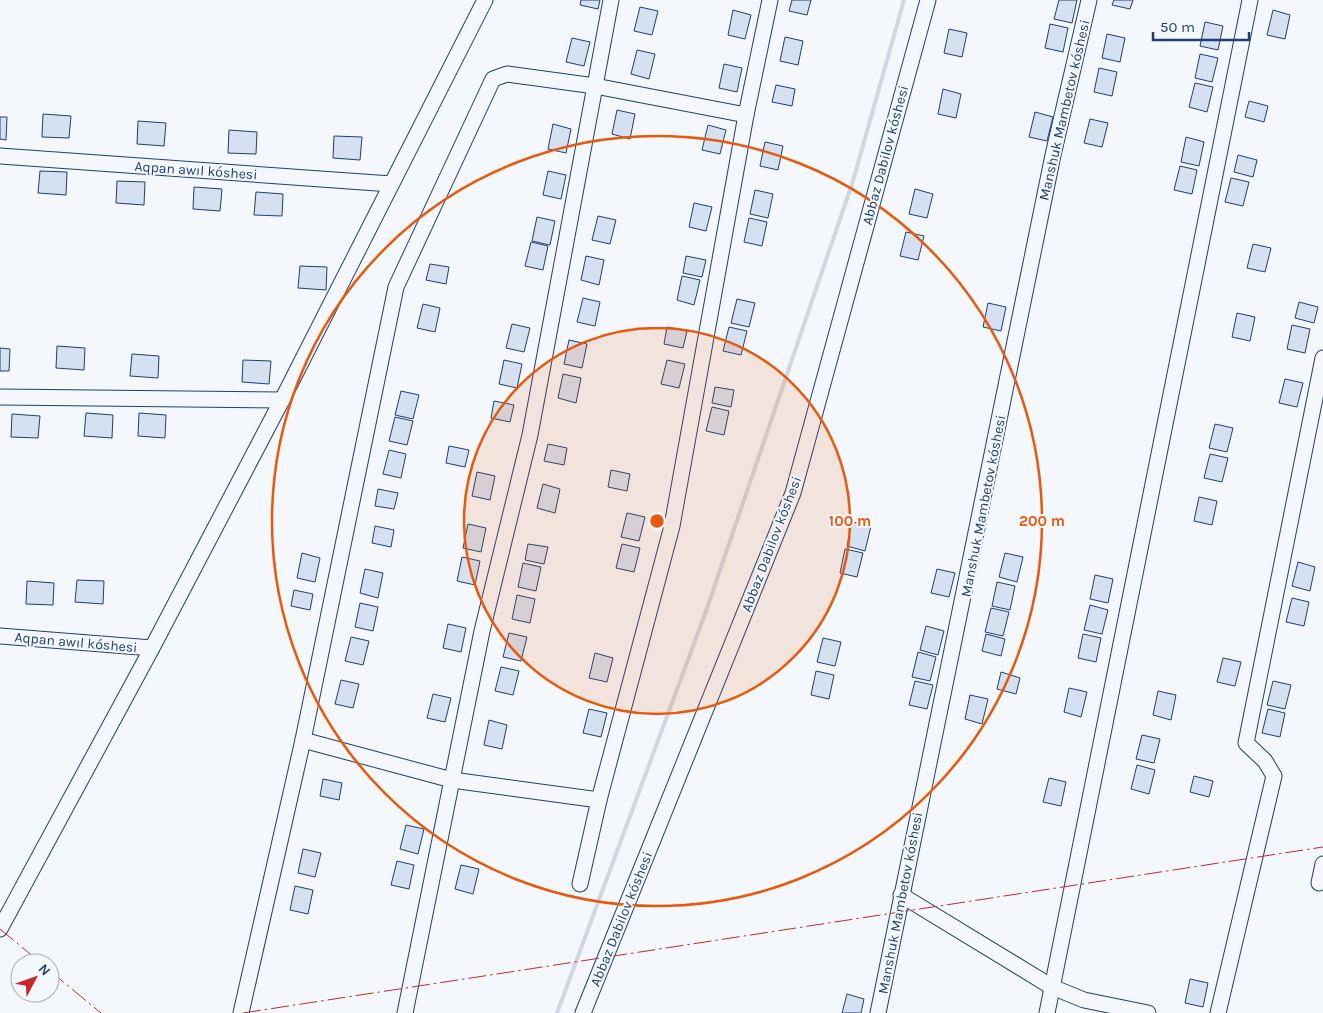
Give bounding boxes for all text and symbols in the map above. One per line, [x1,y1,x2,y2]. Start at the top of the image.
scale bar [1153,10,1249,42]
street label: Manshuk Mambetov kóshesi [1035,18,1094,202]
text: 50 m [1160,18,1195,36]
street label: Abbaz Dabilov kóshesi [859,84,912,227]
street label: Aqpan awıl kóshesi [134,158,258,183]
street label: Manshuk Mambetov kóshesi [957,414,1009,599]
street label: Abbaz Dabilov kóshesi [738,474,805,614]
centre of rings [648,512,666,530]
text: 100 m [829,512,871,530]
text: 200 m [1019,512,1065,530]
street label: Aqpan awıl kóshesi [14,629,138,656]
street label: Manshuk Mambetov kóshesi [874,811,926,996]
street label: Abbaz Dabilov kóshesi [587,849,656,989]
north arrow [10,953,60,1003]
text: N [35,960,54,979]

